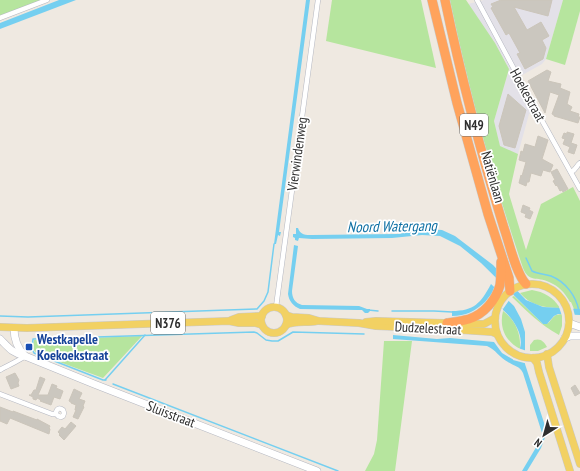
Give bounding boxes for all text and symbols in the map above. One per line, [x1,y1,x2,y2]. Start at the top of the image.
street label: Hoekestraat [506,65,550,125]
road number: N49 [460,114,488,136]
street label: Vierwindenweg [283,116,311,193]
street label: Natiënlaan [477,149,509,205]
water label: Noord Watergang [347,216,439,236]
road number: N376 [151,312,185,334]
street label: Dudzelestraat [394,317,462,339]
place label: Westkapelle Koekoekstraat [36,330,108,364]
marker: Westkapelle Koekoekstraat [24,342,34,352]
street label: Sluisstraat [144,397,198,432]
north arrow [524,415,564,455]
text: N [531,436,545,450]

